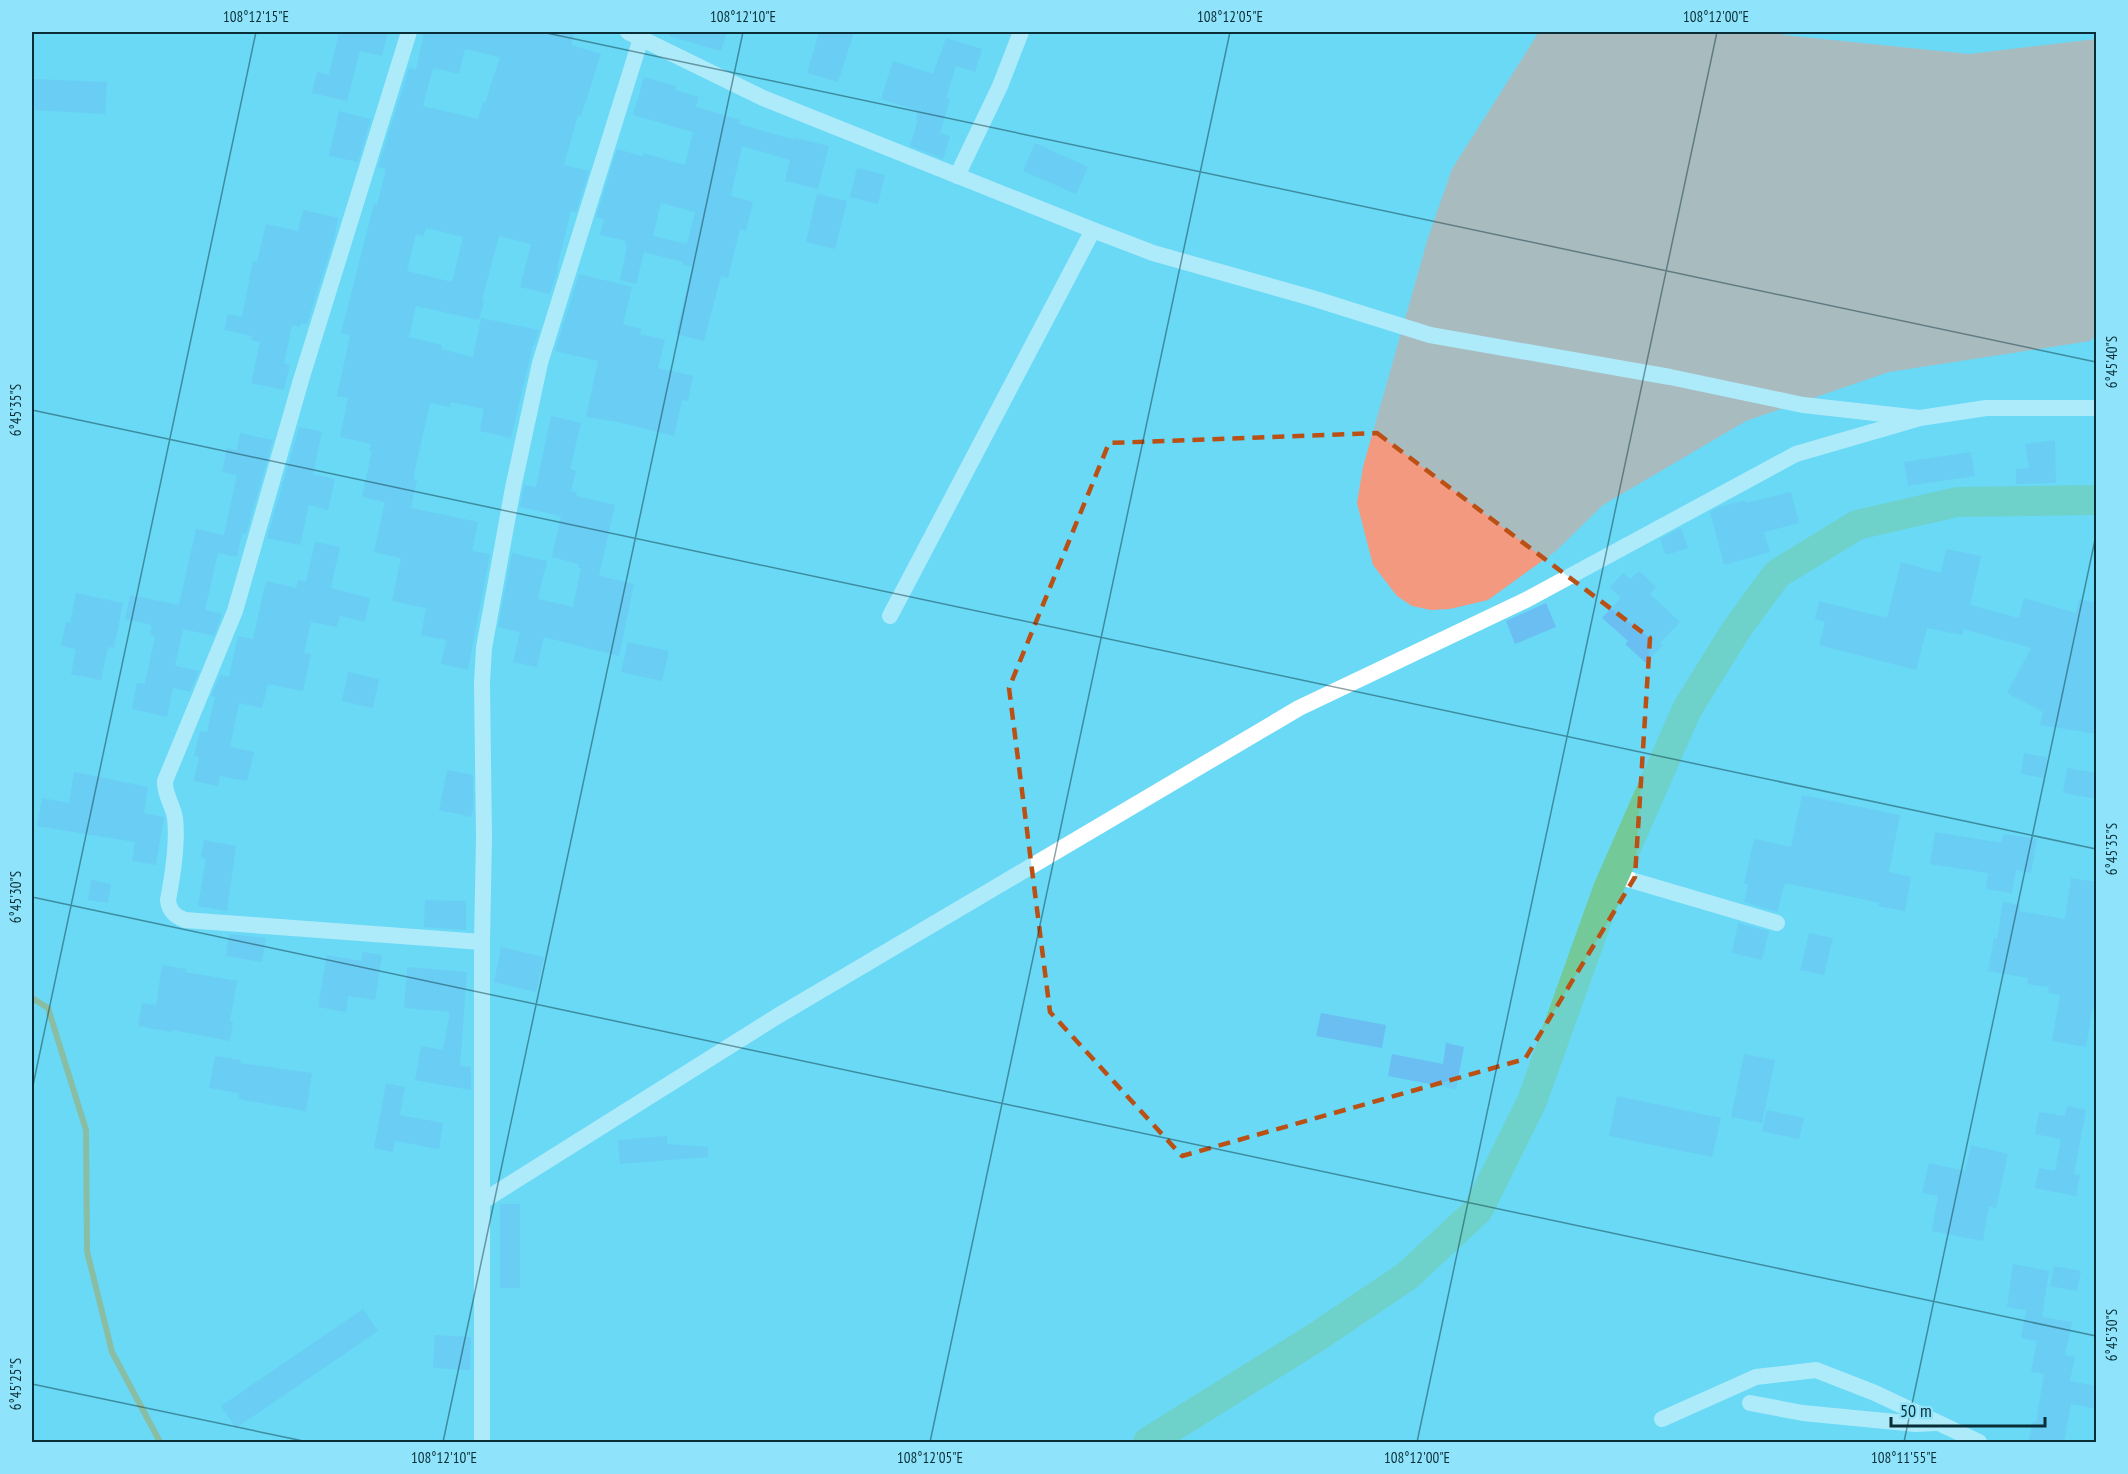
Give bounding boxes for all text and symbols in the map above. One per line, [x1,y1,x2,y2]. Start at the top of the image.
text: 108°12'15"E [223,7,289,26]
text: 108°12'10"E [710,7,776,26]
text: 108°12'05"E [1197,7,1263,26]
text: 108°12'00"E [1683,7,1749,26]
text: 6°45'40"S [2102,336,2121,388]
text: 6°45'35"S [6,384,25,436]
text: 6°45'35"S [2102,823,2121,875]
text: 6°45'30"S [6,871,25,923]
text: 6°45'30"S [2102,1309,2121,1361]
text: 6°45'25"S [6,1358,25,1410]
scale bar [1891,1390,2046,1428]
text: 50 m [1900,1399,1932,1422]
text: 108°12'10"E [411,1448,477,1467]
text: 108°12'05"E [897,1448,963,1467]
text: 108°12'00"E [1384,1448,1450,1467]
text: 108°11'55"E [1871,1448,1937,1467]

